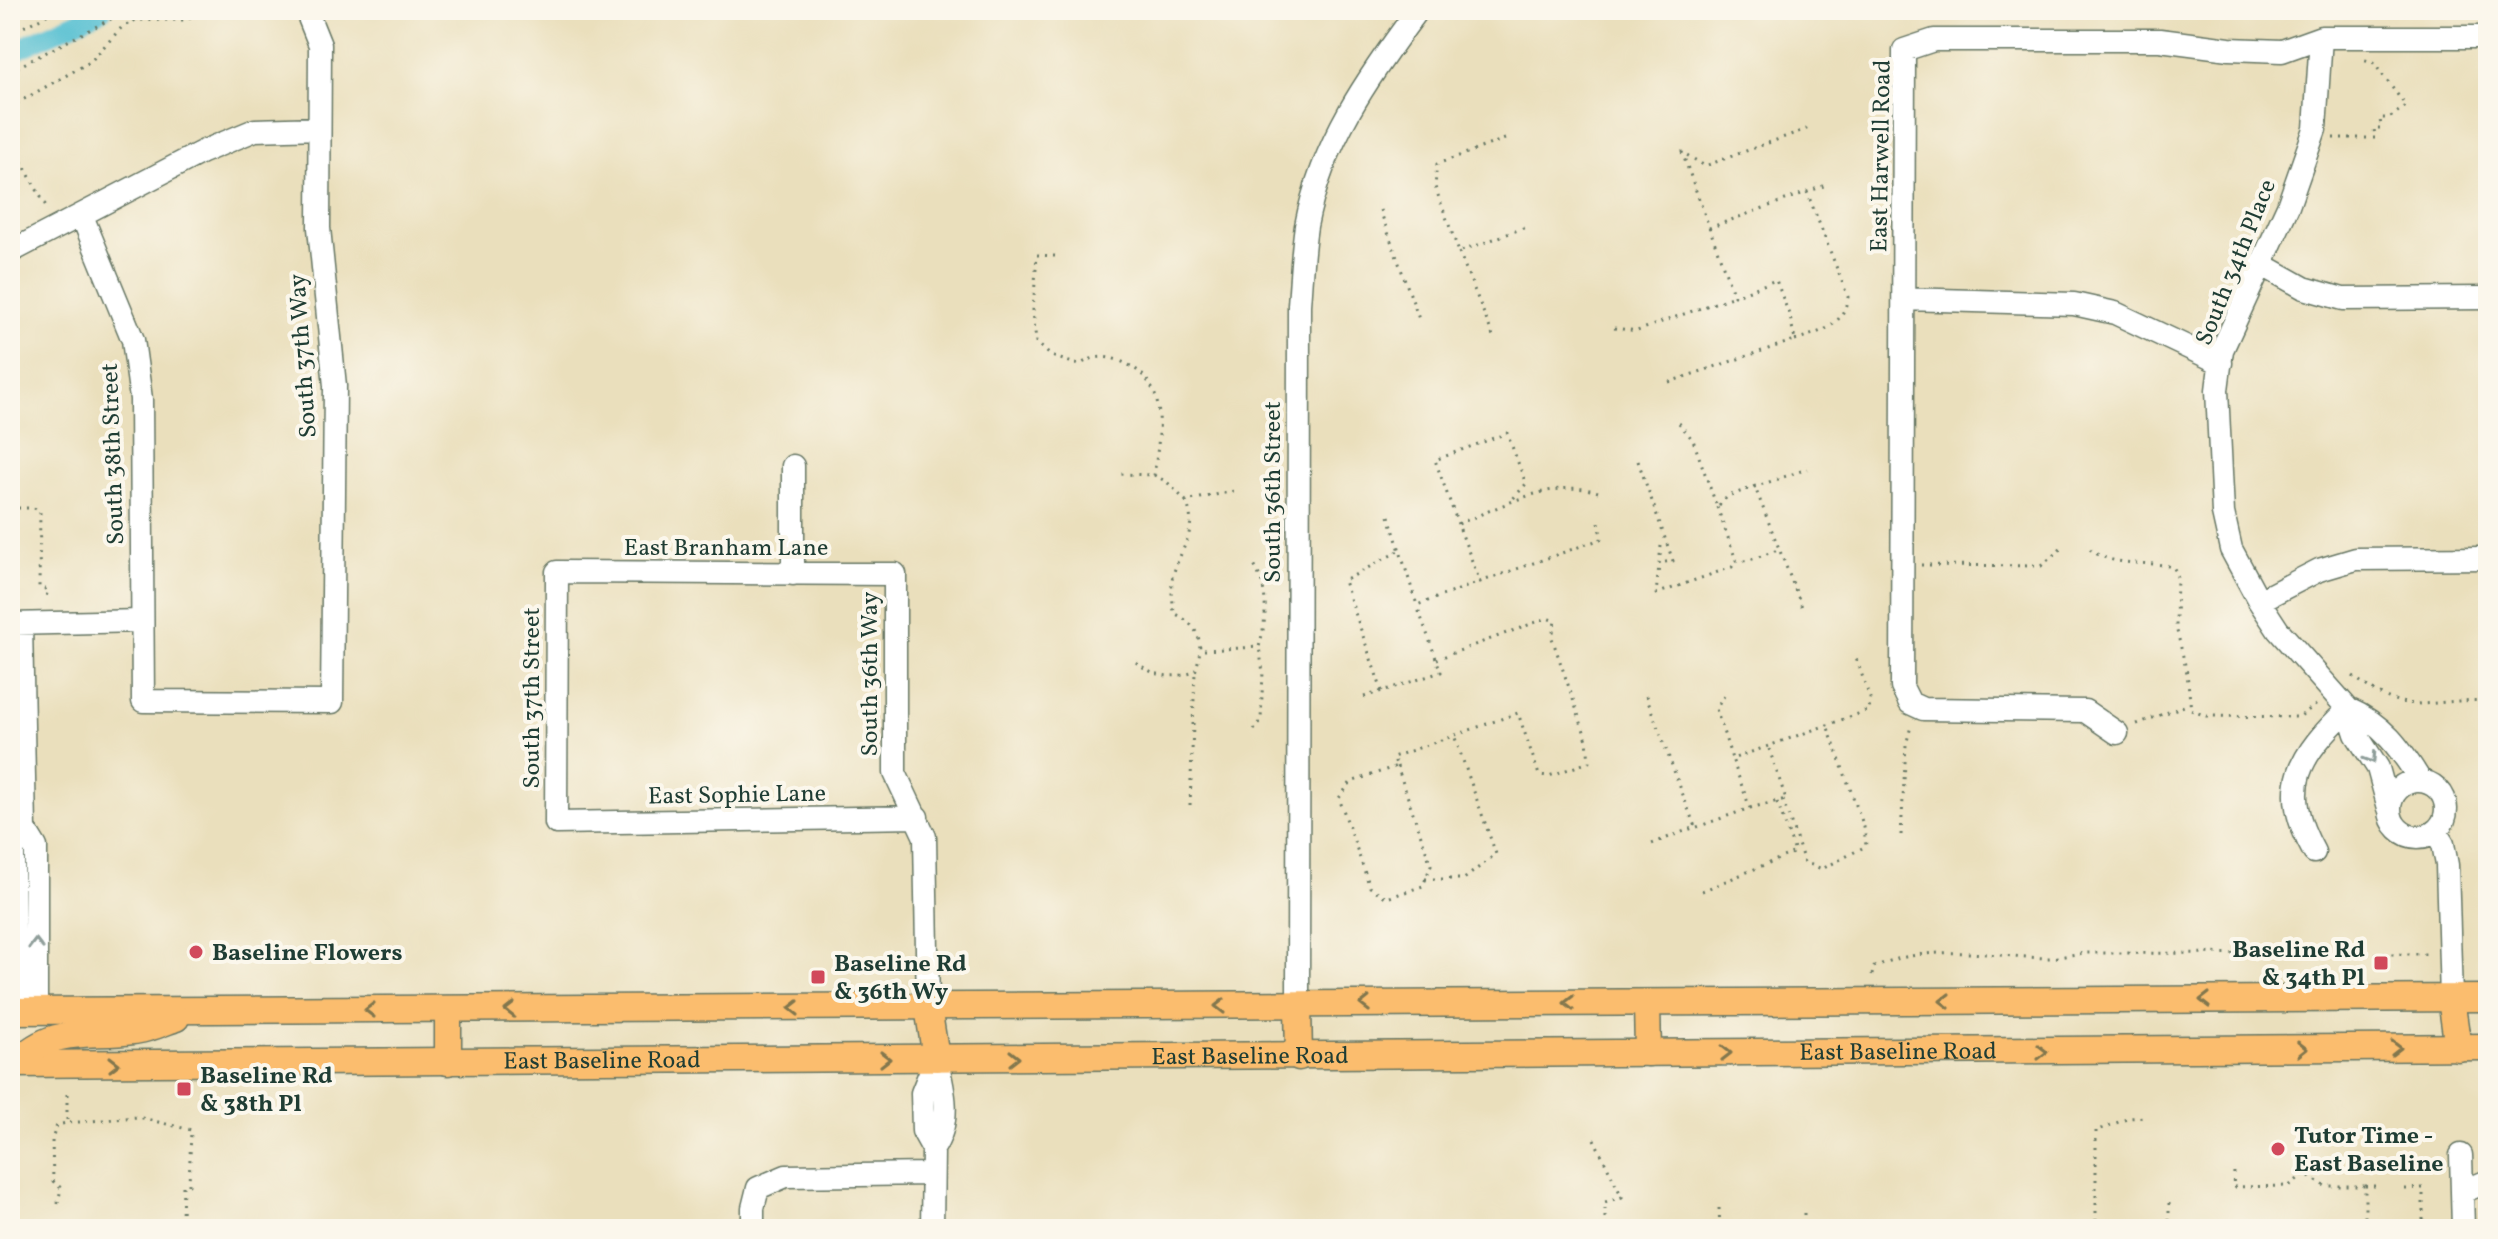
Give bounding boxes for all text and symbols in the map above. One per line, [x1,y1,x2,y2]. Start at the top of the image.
street label: East Harwell Road [1863,59,1901,253]
street label: South 34th Place [2188,175,2286,351]
street label: South 37th Way [281,273,327,439]
street label: South 38th Street [94,362,134,545]
street label: South 36th Street [1257,401,1291,583]
street label: East Branham Lane [624,532,828,566]
street label: South 36th Way [854,592,888,756]
street label: South 37th Street [516,607,550,789]
one-way arrow [2361,749,2377,764]
street label: East Sophie Lane [648,777,826,815]
place label: Baseline Rd & 34th Pl [2232,934,2365,996]
one-way arrow [27,937,45,950]
place label: Baseline Flowers [212,937,403,971]
marker: Baseline Flowers [187,943,205,961]
place label: Baseline Rd & 36th Wy [834,948,967,1010]
marker: Baseline Rd & 34th Pl [2372,954,2390,972]
marker: Baseline Rd & 36th Wy [809,968,827,986]
one-way arrow [2198,991,2211,1009]
one-way arrow [1938,992,1951,1010]
one-way arrow [1562,994,1575,1012]
one-way arrow [1358,996,1371,1013]
one-way arrow [1213,997,1226,1015]
one-way arrow [787,999,800,1017]
one-way arrow [363,1001,376,1019]
one-way arrow [503,1001,516,1019]
street label: East Baseline Road [1799,1035,1997,1071]
one-way arrow [2390,1039,2403,1057]
street label: East Baseline Road [1151,1040,1349,1075]
one-way arrow [2296,1040,2309,1058]
one-way arrow [2036,1043,2049,1061]
street label: East Baseline Road [503,1044,701,1080]
one-way arrow [1720,1044,1733,1062]
one-way arrow [1008,1049,1021,1067]
one-way arrow [879,1050,892,1068]
one-way arrow [108,1055,121,1073]
place label: Baseline Rd & 38th Pl [200,1060,333,1122]
marker: Baseline Rd & 38th Pl [175,1080,193,1098]
place label: Tutor Time - East Baseline [2294,1120,2444,1182]
marker: Tutor Time - East Baseline [2269,1140,2287,1158]

